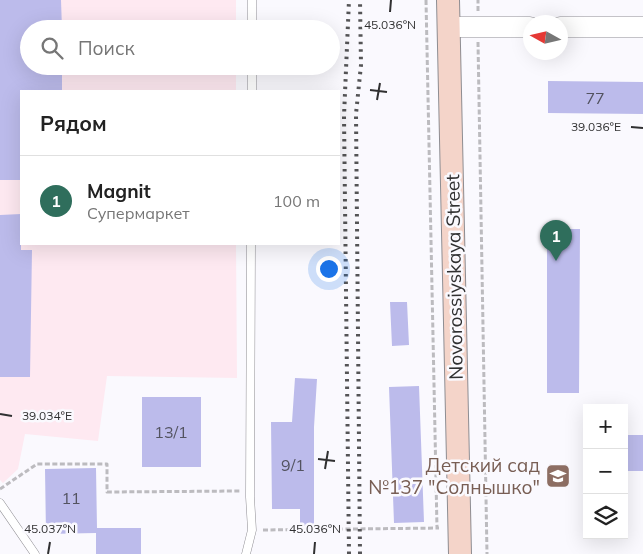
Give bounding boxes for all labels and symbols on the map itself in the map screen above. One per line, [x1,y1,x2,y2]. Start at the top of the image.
north arrow [523,15,568,60]
text: 45.036°N [364,17,416,32]
house number: 77 [585,88,605,108]
text: 39.036°E [571,119,621,134]
street label: Novorossiyskaya Street [440,174,468,380]
pin: 1 [540,220,572,261]
your location [316,256,342,282]
text: 39.034°E [22,408,72,423]
house number: 13/1 [154,422,188,442]
place label: Детский сад №137 "Солнышко" [368,453,540,499]
house number: 9/1 [281,455,305,475]
school or university icon: Детский сад №137 "Солнышко" [545,463,571,489]
house number: 11 [61,488,81,508]
text: 45.037°N [24,521,76,536]
text: 45.036°N [289,521,341,536]

